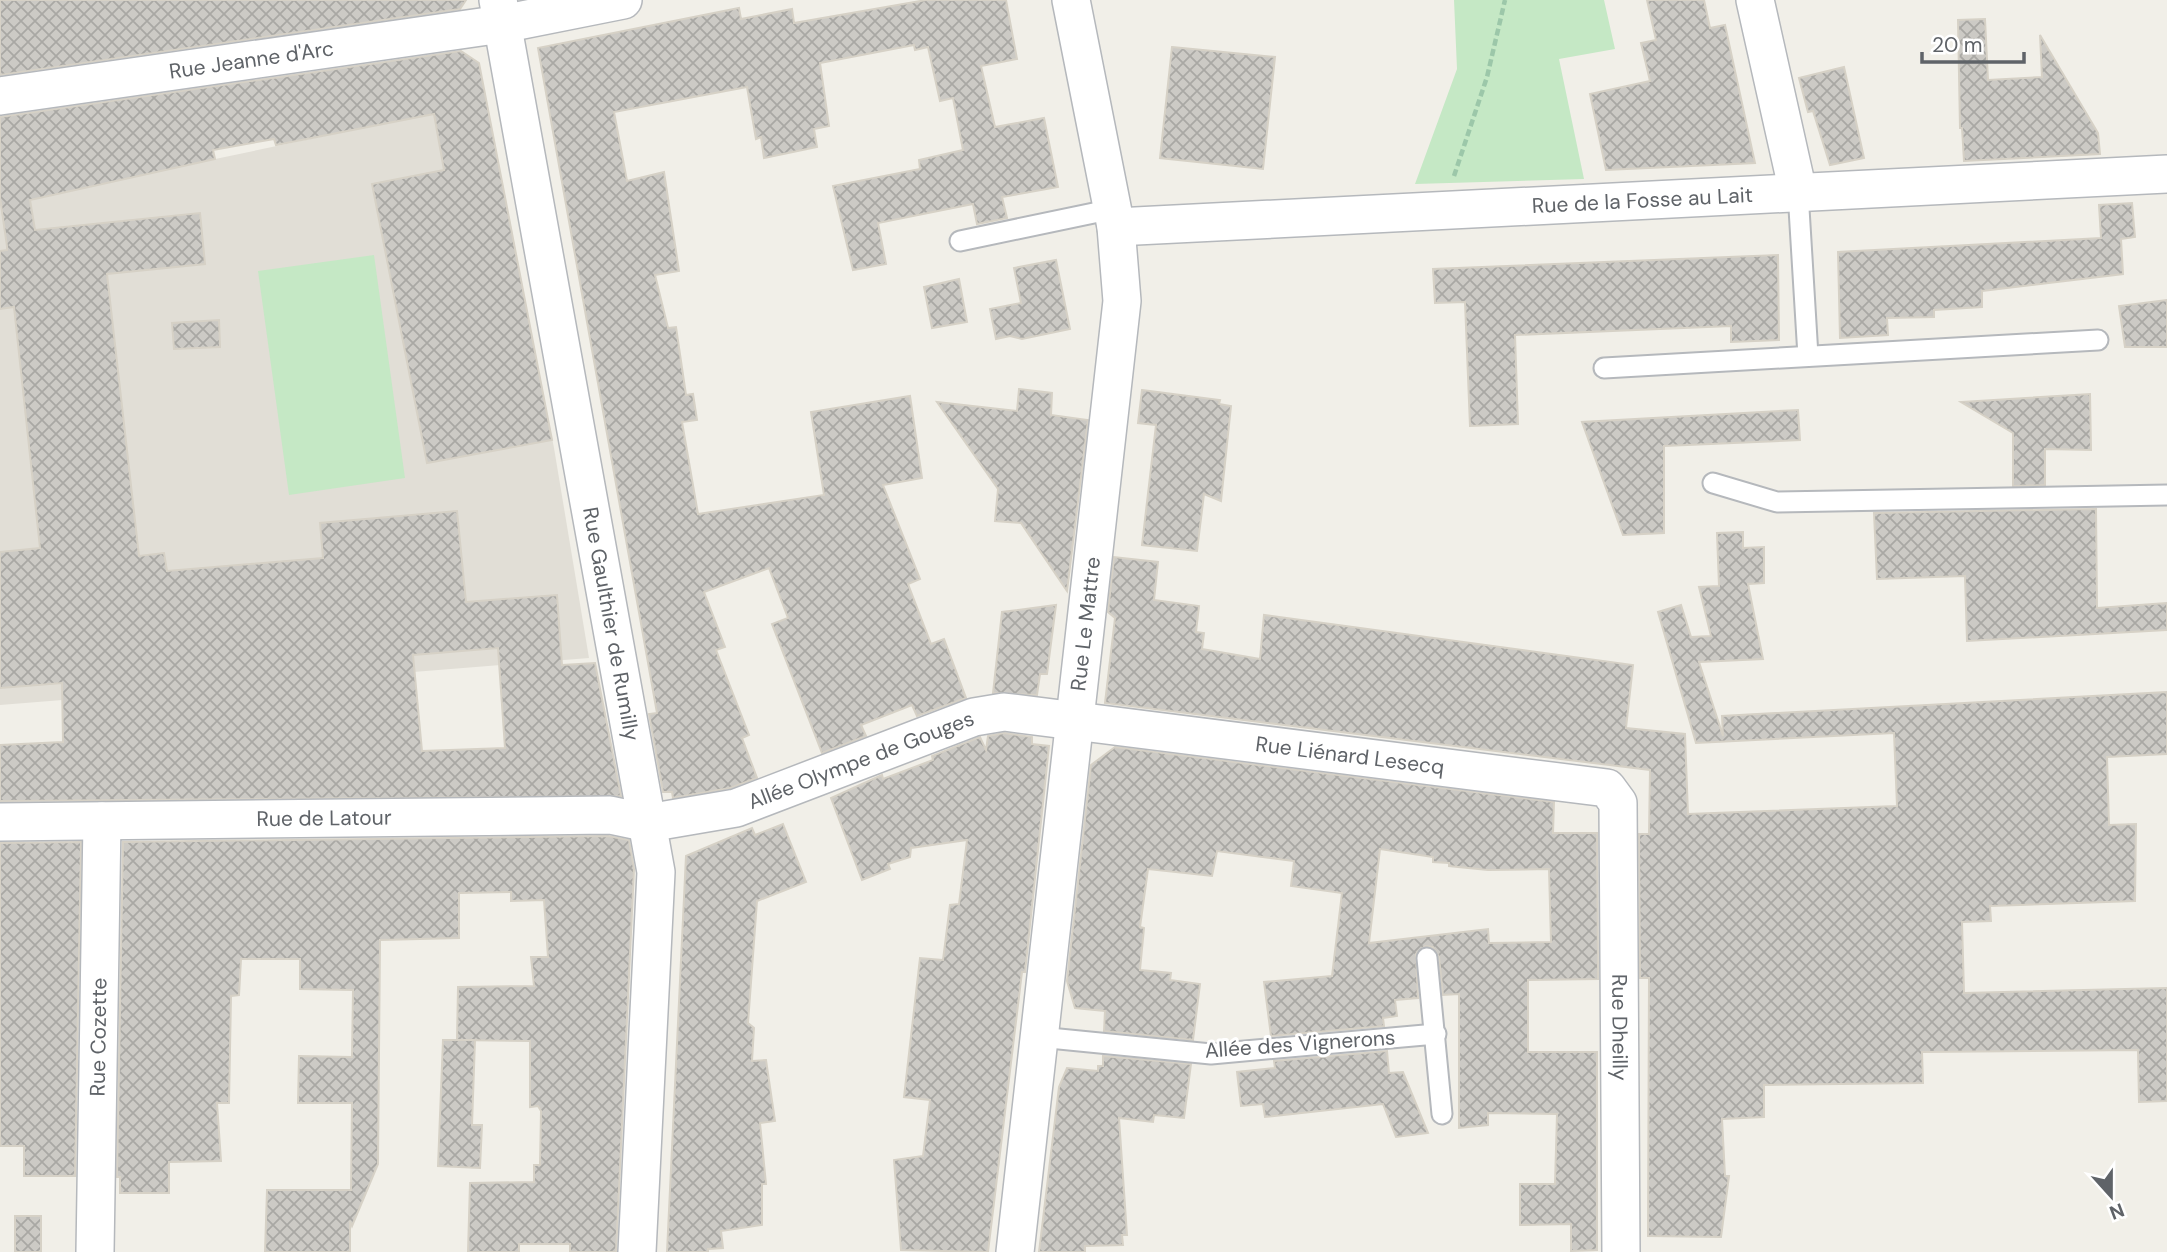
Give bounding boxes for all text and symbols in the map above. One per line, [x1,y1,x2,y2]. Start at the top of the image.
scale bar [1922,21,2024,65]
text: 20 m [1932,31,1983,59]
street label: Rue Jeanne d'Arc [167,34,336,86]
street label: Rue de la Fosse au Lait [1531,181,1754,220]
street label: Rue Gaulthier de Rumilly [576,505,646,743]
street label: Rue Le Mattre [1064,555,1107,693]
street label: Allée Olympe de Gouges [744,704,978,816]
street label: Rue Liénard Lesecq [1254,730,1446,781]
street label: Rue de Latour [256,804,392,833]
street label: Rue Dheilly [1605,974,1634,1081]
street label: Rue Cozette [84,977,113,1097]
street label: Allée des Vignerons [1204,1023,1396,1065]
north arrow [2076,1161,2146,1231]
text: N [2106,1197,2128,1226]

